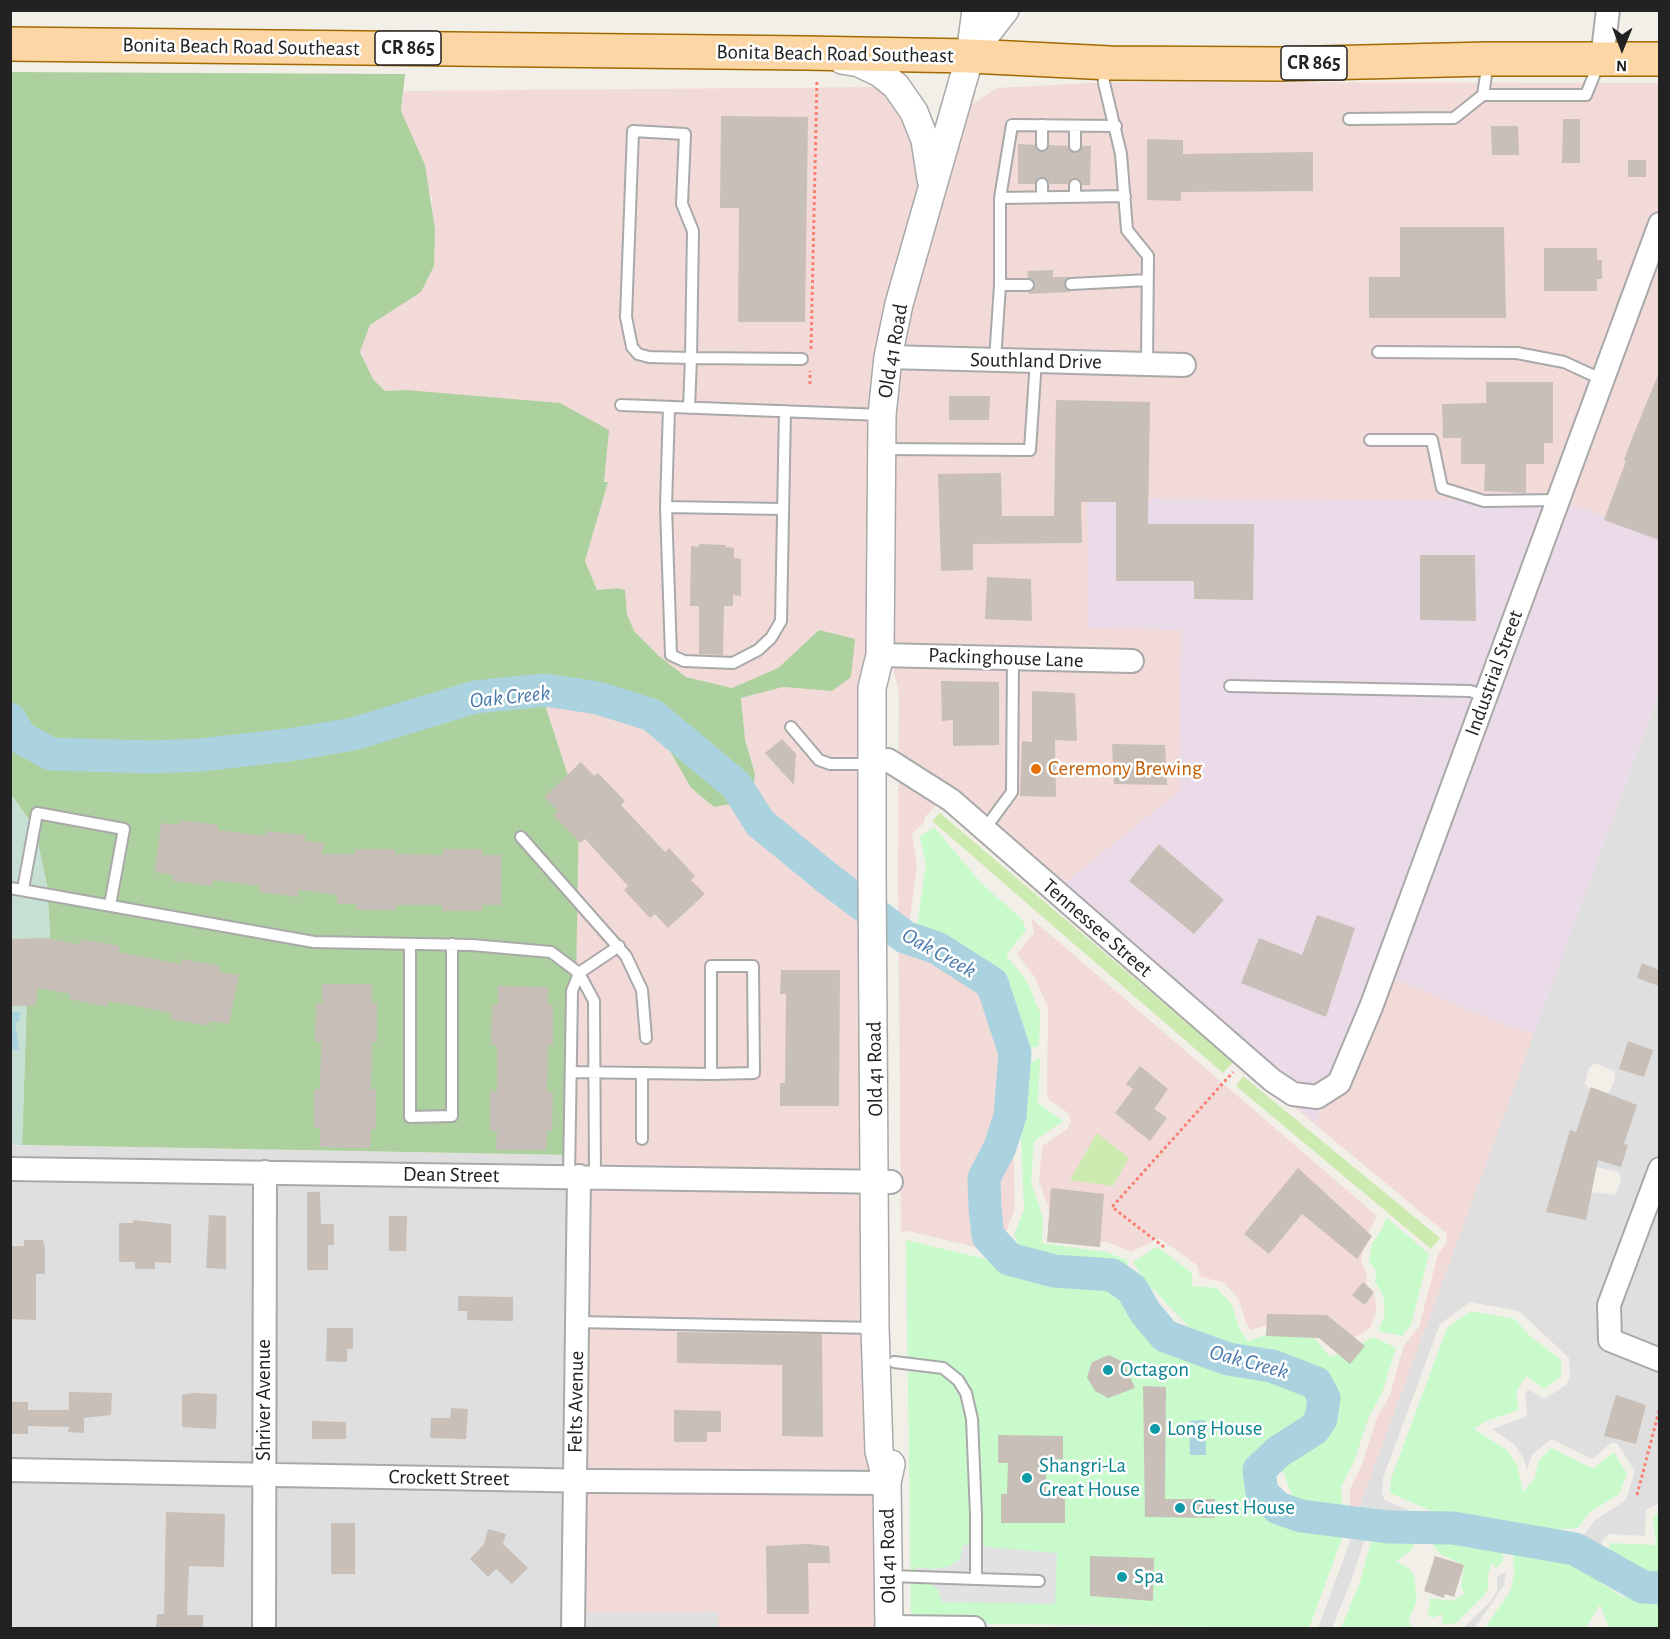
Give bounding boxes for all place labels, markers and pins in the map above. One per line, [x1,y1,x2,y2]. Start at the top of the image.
place label: Ceremony Brewing [1048,756,1202,782]
marker: Ceremony Brewing [1029,762,1043,776]
place label: Octagon [1120,1357,1189,1383]
marker: Octagon [1101,1363,1115,1377]
place label: Long House [1167,1416,1262,1442]
marker: Long House [1148,1422,1162,1436]
place label: Shangri-La Great House [1039,1453,1140,1503]
marker: Shangri-La Great House [1020,1471,1034,1485]
place label: Guest House [1192,1495,1295,1521]
marker: Guest House [1173,1501,1187,1515]
place label: Spa [1134,1564,1164,1590]
marker: Spa [1115,1570,1129,1584]

